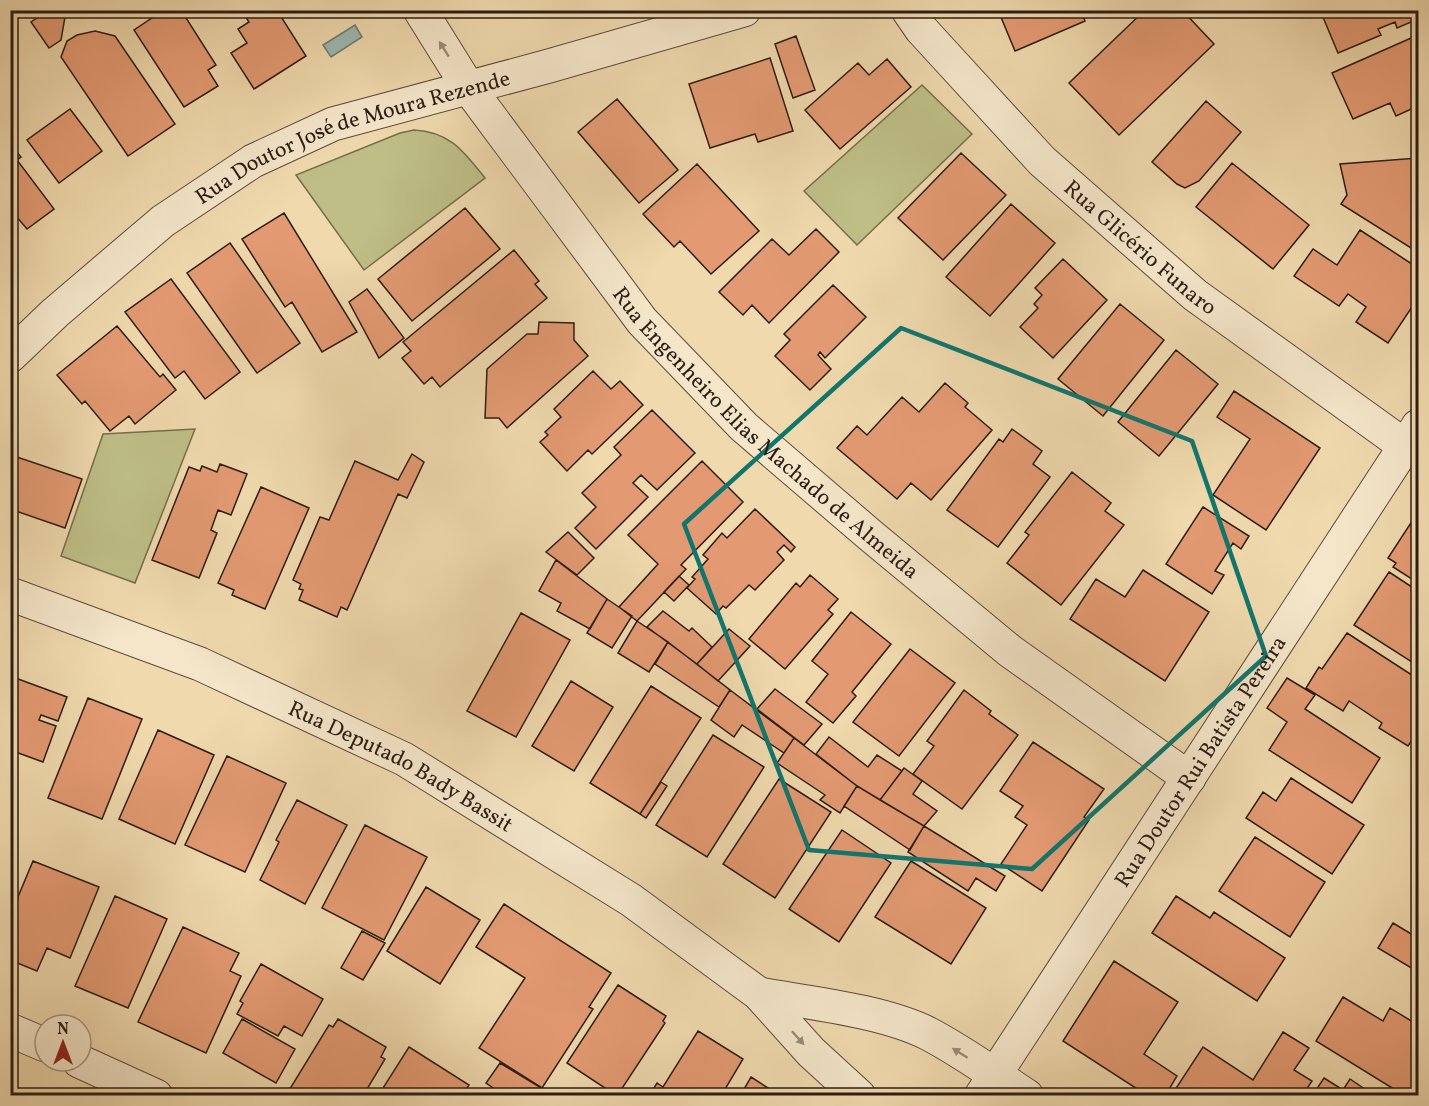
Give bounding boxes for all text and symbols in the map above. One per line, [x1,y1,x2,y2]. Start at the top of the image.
one-way arrow [438,41,450,57]
street label: Rua Doutor José de Moura Rezende [190,64,514,213]
street label: Rua Glicério Funaro [1056,174,1222,324]
street label: Rua Engenheiro Elias Machado de Almeida [604,281,925,587]
street label: Rua Doutor Rui Batista Pereira [1108,630,1295,894]
street label: Rua Deputado Bady Bassit [282,694,519,841]
north arrow [33,1013,93,1073]
text: N [57,1019,69,1041]
one-way arrow [791,1030,805,1045]
one-way arrow [952,1048,968,1059]

